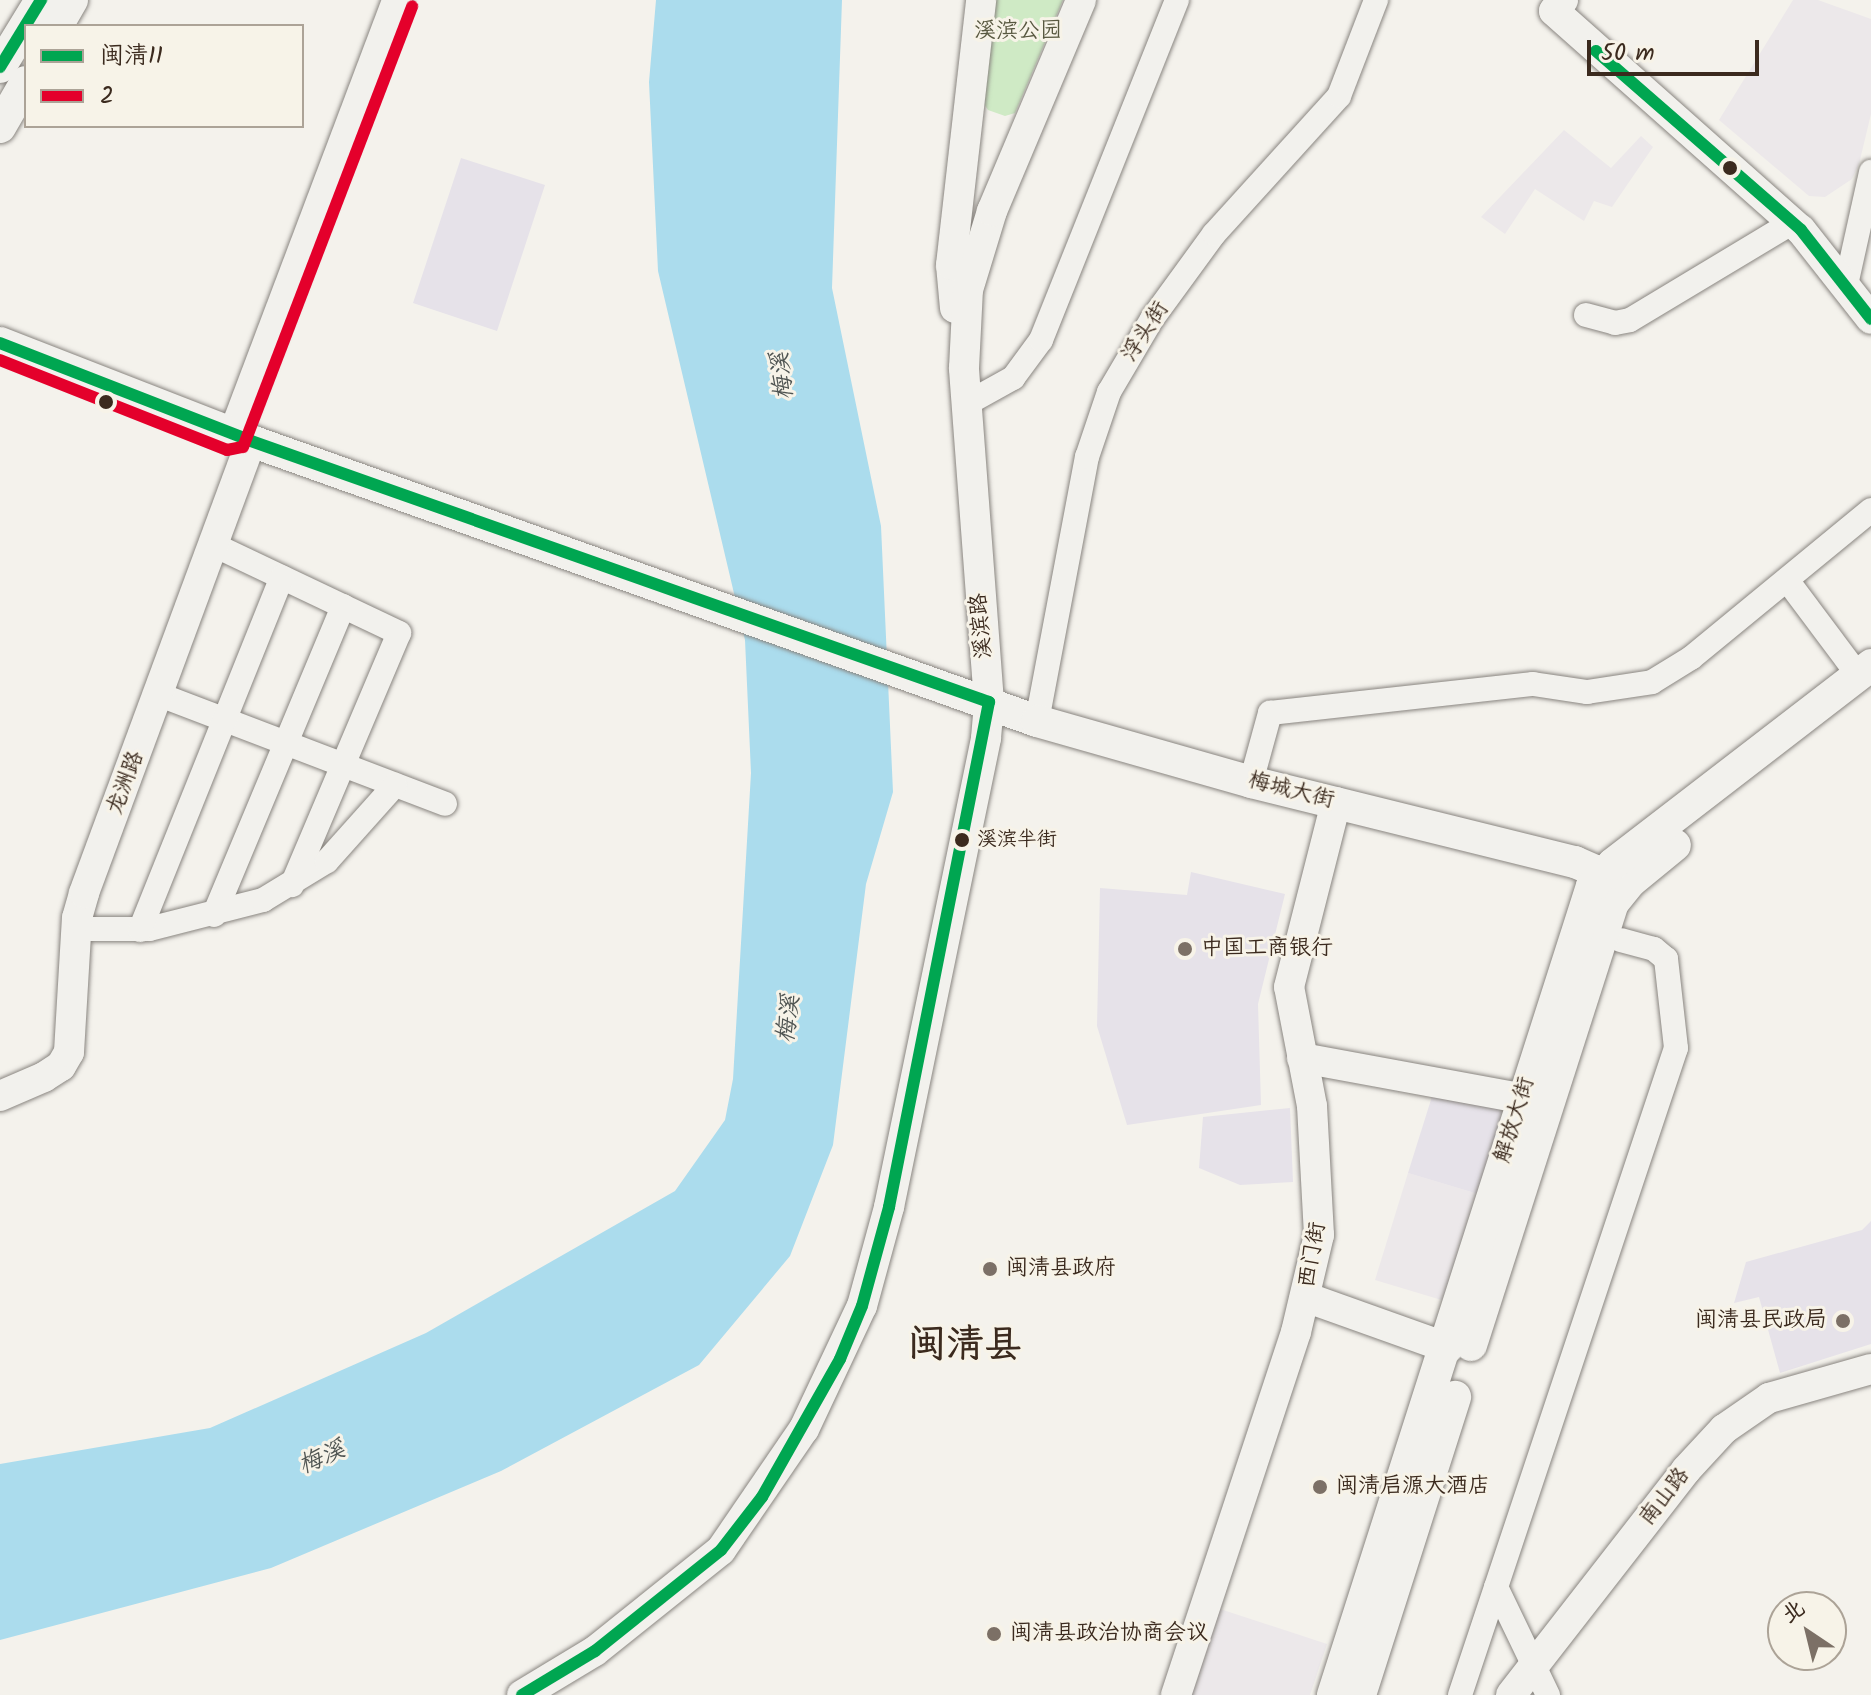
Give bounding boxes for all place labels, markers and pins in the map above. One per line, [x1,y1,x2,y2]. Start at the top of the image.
unlabelled marker [1722,160,1738,176]
unlabelled marker [98,394,114,410]
place label: 溪滨半街 [977,828,1057,852]
marker: 溪滨半街 [954,832,970,848]
place label: 中国工商银行 [1201,936,1333,962]
marker: 中国工商银行 [1176,940,1194,958]
place label: 闽清县政府 [1006,1256,1116,1282]
marker: 闽清县政府 [981,1260,999,1278]
place label: 闽清县民政局 [1695,1308,1827,1334]
marker: 闽清县民政局 [1834,1312,1852,1330]
place label: 闽清启源大酒店 [1336,1474,1490,1500]
marker: 闽清启源大酒店 [1311,1478,1329,1496]
place label: 闽清县政治协商会议 [1010,1621,1208,1647]
marker: 闽清县政治协商会议 [985,1625,1003,1643]

